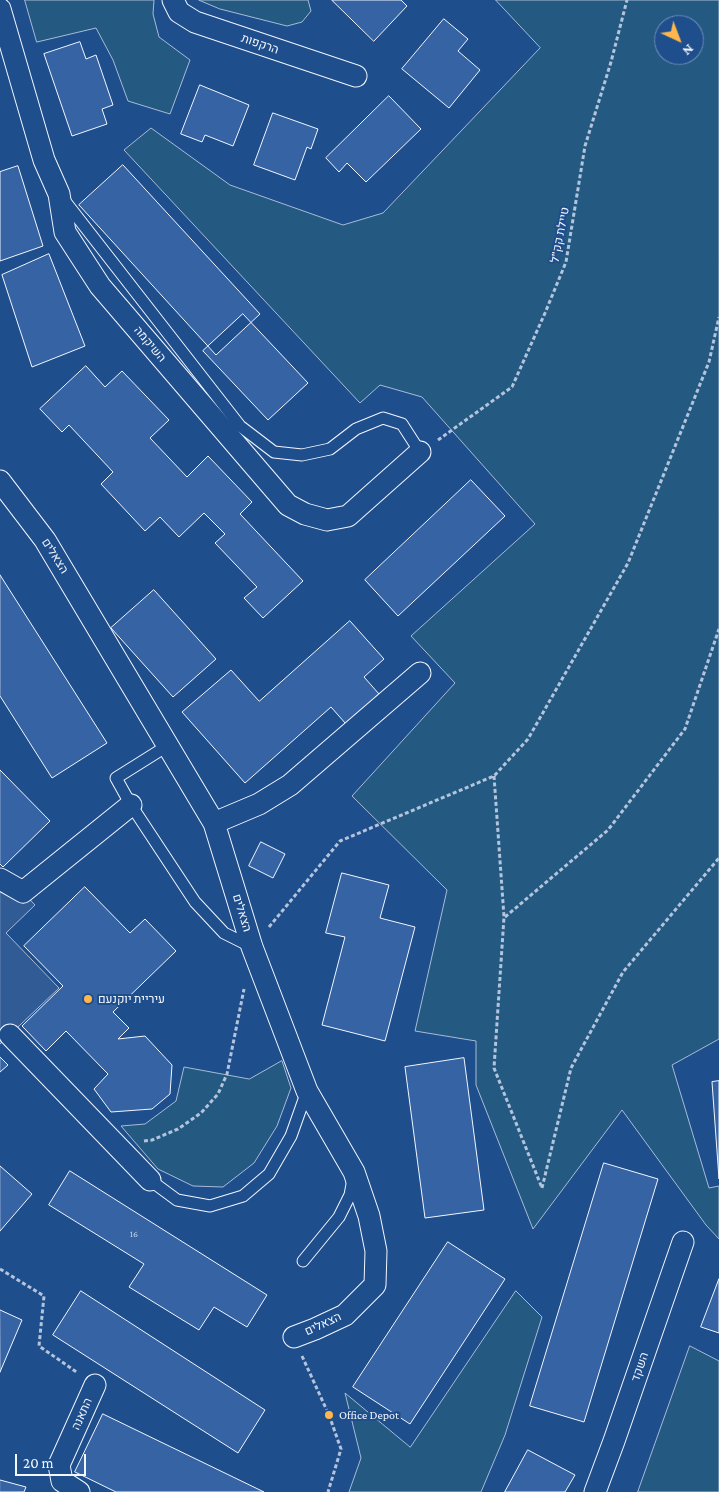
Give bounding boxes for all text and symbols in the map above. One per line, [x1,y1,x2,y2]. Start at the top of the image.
north arrow [654,15,704,65]
street label: הרקפות [239,31,281,57]
text: N [680,41,698,59]
street label: טיילת קק"ל [548,206,572,264]
street label: השיקמה [131,323,169,365]
street label: הצאלים [39,536,71,576]
street label: הצאלים [229,892,255,934]
place label: עיריית יוקנעם [98,992,165,1006]
marker: עיריית יוקנעם [82,993,94,1005]
house number: 16 [130,1228,138,1240]
street label: הצאלים [302,1309,344,1339]
street label: השקד [628,1350,652,1384]
street label: התאנה [69,1396,95,1432]
place label: Office Depot [339,1408,399,1422]
marker: Office Depot [323,1409,335,1421]
scale bar [18,1444,89,1476]
text: 20 m [23,1455,54,1471]

